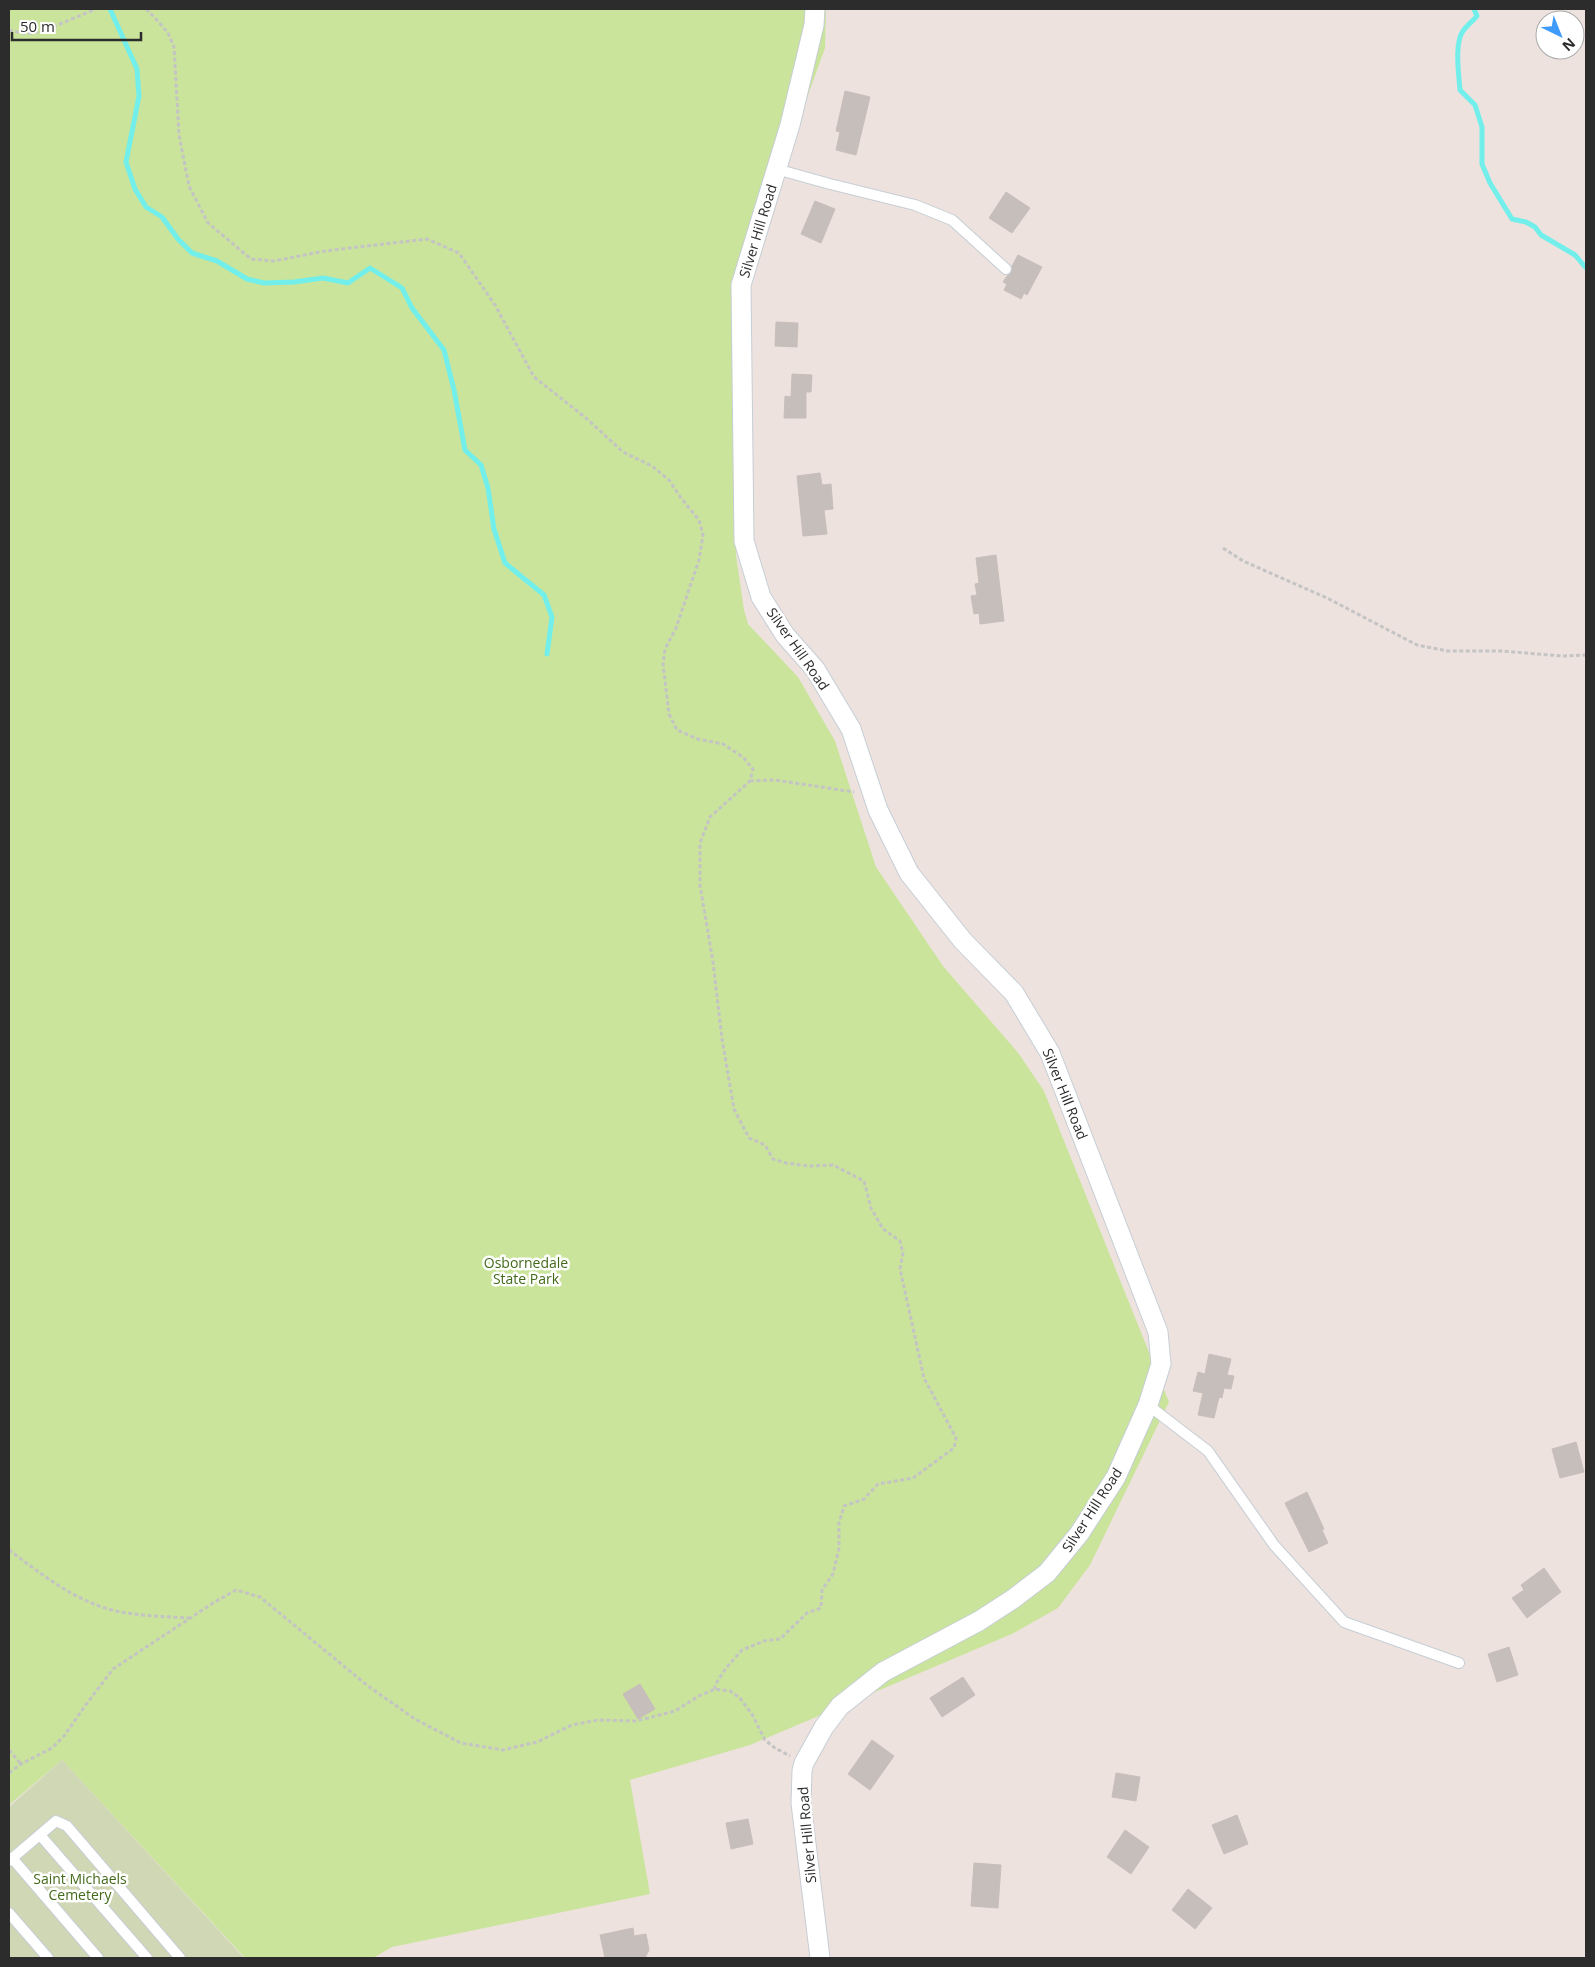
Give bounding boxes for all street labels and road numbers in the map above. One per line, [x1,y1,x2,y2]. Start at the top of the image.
street label: Silver Hill Road [734,182,781,280]
street label: Silver Hill Road [763,604,834,694]
street label: Silver Hill Road [1038,1045,1092,1142]
street label: Silver Hill Road [1057,1464,1126,1556]
street label: Silver Hill Road [793,1786,820,1884]

